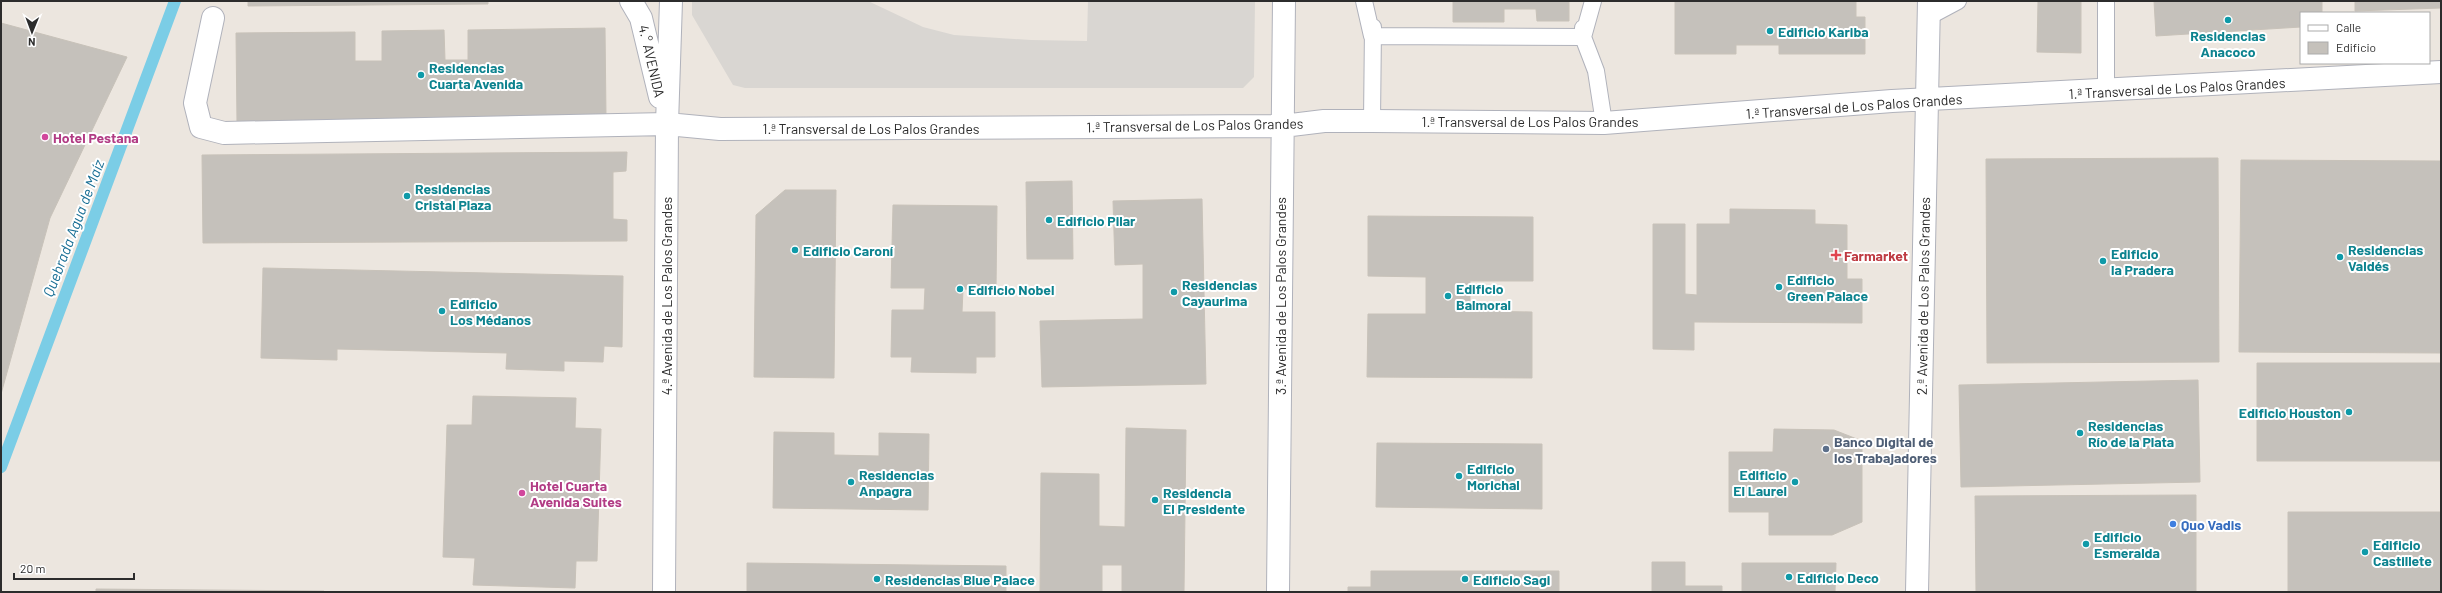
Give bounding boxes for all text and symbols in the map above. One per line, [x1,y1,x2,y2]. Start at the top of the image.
north arrow [12,12,52,52]
legend [2300,12,2430,64]
marker: Residencias Anacoco [2223,15,2233,25]
text: Calle [2336,20,2361,34]
street label: 4.° AVENIDA [635,23,669,99]
place label: Edificio Kariba [1778,23,1869,40]
marker: Edificio Kariba [1765,26,1775,36]
place label: Residencias Anacoco [2190,27,2266,60]
text: N [28,36,36,49]
text: Edificio [2336,40,2376,54]
place label: Residencias Cuarta Avenida [429,59,523,92]
marker: Residencias Cuarta Avenida [416,70,426,80]
street label: 1.ª Transversal de Los Palos Grandes [2068,74,2286,102]
street label: 1.ª Transversal de Los Palos Grandes [1745,90,1963,122]
street label: 1.ª Transversal de Los Palos Grandes [1421,113,1639,130]
street label: 1.ª Transversal de Los Palos Grandes [1086,115,1304,135]
street label: 1.ª Transversal de Los Palos Grandes [762,120,980,137]
place label: Hotel Pestana [53,129,139,146]
marker: Hotel Pestana [40,132,50,142]
water label: Quebrada Agua de Maíz [39,157,108,299]
place label: Residencias Cristal Plaza [415,180,491,213]
marker: Residencias Cristal Plaza [402,191,412,201]
street label: 4.ª Avenida de Los Palos Grandes [658,197,675,395]
street label: 3.ª Avenida de Los Palos Grandes [1272,197,1289,395]
street label: 2.ª Avenida de Los Palos Grandes [1913,197,1933,395]
place label: Edificio Pilar [1057,212,1136,229]
marker: Edificio Pilar [1044,215,1054,225]
place label: Residencias Valdés [2348,241,2423,274]
place label: Edificio Caroní [803,242,894,259]
marker: Edificio Caroní [790,245,800,255]
place label: Edificio la Pradera [2111,245,2174,278]
place label: Farmarket [1844,247,1908,264]
marker: Farmarket [1831,250,1841,260]
marker: Residencias Valdés [2335,252,2345,262]
marker: Edificio la Pradera [2098,256,2108,266]
place label: Edificio Green Palace [1787,271,1868,304]
place label: Residencias Cayaurima [1182,276,1257,309]
place label: Edificio Balmoral [1456,280,1511,313]
place label: Edificio Nobel [968,281,1054,298]
marker: Edificio Green Palace [1774,282,1784,292]
marker: Edificio Nobel [955,284,965,294]
marker: Residencias Cayaurima [1169,287,1179,297]
marker: Edificio Balmoral [1443,291,1453,301]
place label: Edificio Los Médanos [450,295,531,328]
marker: Edificio Los Médanos [437,306,447,316]
place label: Edificio Houston [2239,404,2341,421]
marker: Edificio Houston [2344,407,2354,417]
place label: Residencias Río de la Plata [2088,417,2174,450]
marker: Residencias Río de la Plata [2075,428,2085,438]
place label: Banco Digital de los Trabajadores [1834,433,1937,466]
marker: Banco Digital de los Trabajadores [1821,444,1831,454]
place label: Edificio Morichal [1467,460,1520,493]
place label: Residencias Anpagra [859,466,934,499]
place label: Edificio El Laurel [1733,466,1787,499]
marker: Edificio Morichal [1454,471,1464,481]
place label: Hotel Cuarta Avenida Suites [530,477,622,510]
marker: Residencias Anpagra [846,477,856,487]
marker: Edificio El Laurel [1790,477,1800,487]
place label: Residencia El Presidente [1163,484,1246,517]
marker: Hotel Cuarta Avenida Suites [517,488,527,498]
marker: Residencia El Presidente [1150,495,1160,505]
place label: Quo Vadis [2181,516,2241,533]
marker: Quo Vadis [2168,519,2178,529]
place label: Edificio Esmeralda [2094,528,2160,561]
place label: Edificio Castillete [2373,536,2432,569]
marker: Edificio Esmeralda [2081,539,2091,549]
marker: Edificio Castillete [2360,547,2370,557]
scale bar [14,555,134,581]
text: 20 m [20,561,46,575]
place label: Edificio Deco [1797,569,1879,586]
place label: Residencias Blue Palace [885,571,1035,588]
place label: Edificio Sagi [1473,571,1550,588]
marker: Edificio Deco [1784,572,1794,582]
marker: Residencias Blue Palace [872,574,882,584]
marker: Edificio Sagi [1460,574,1470,584]

